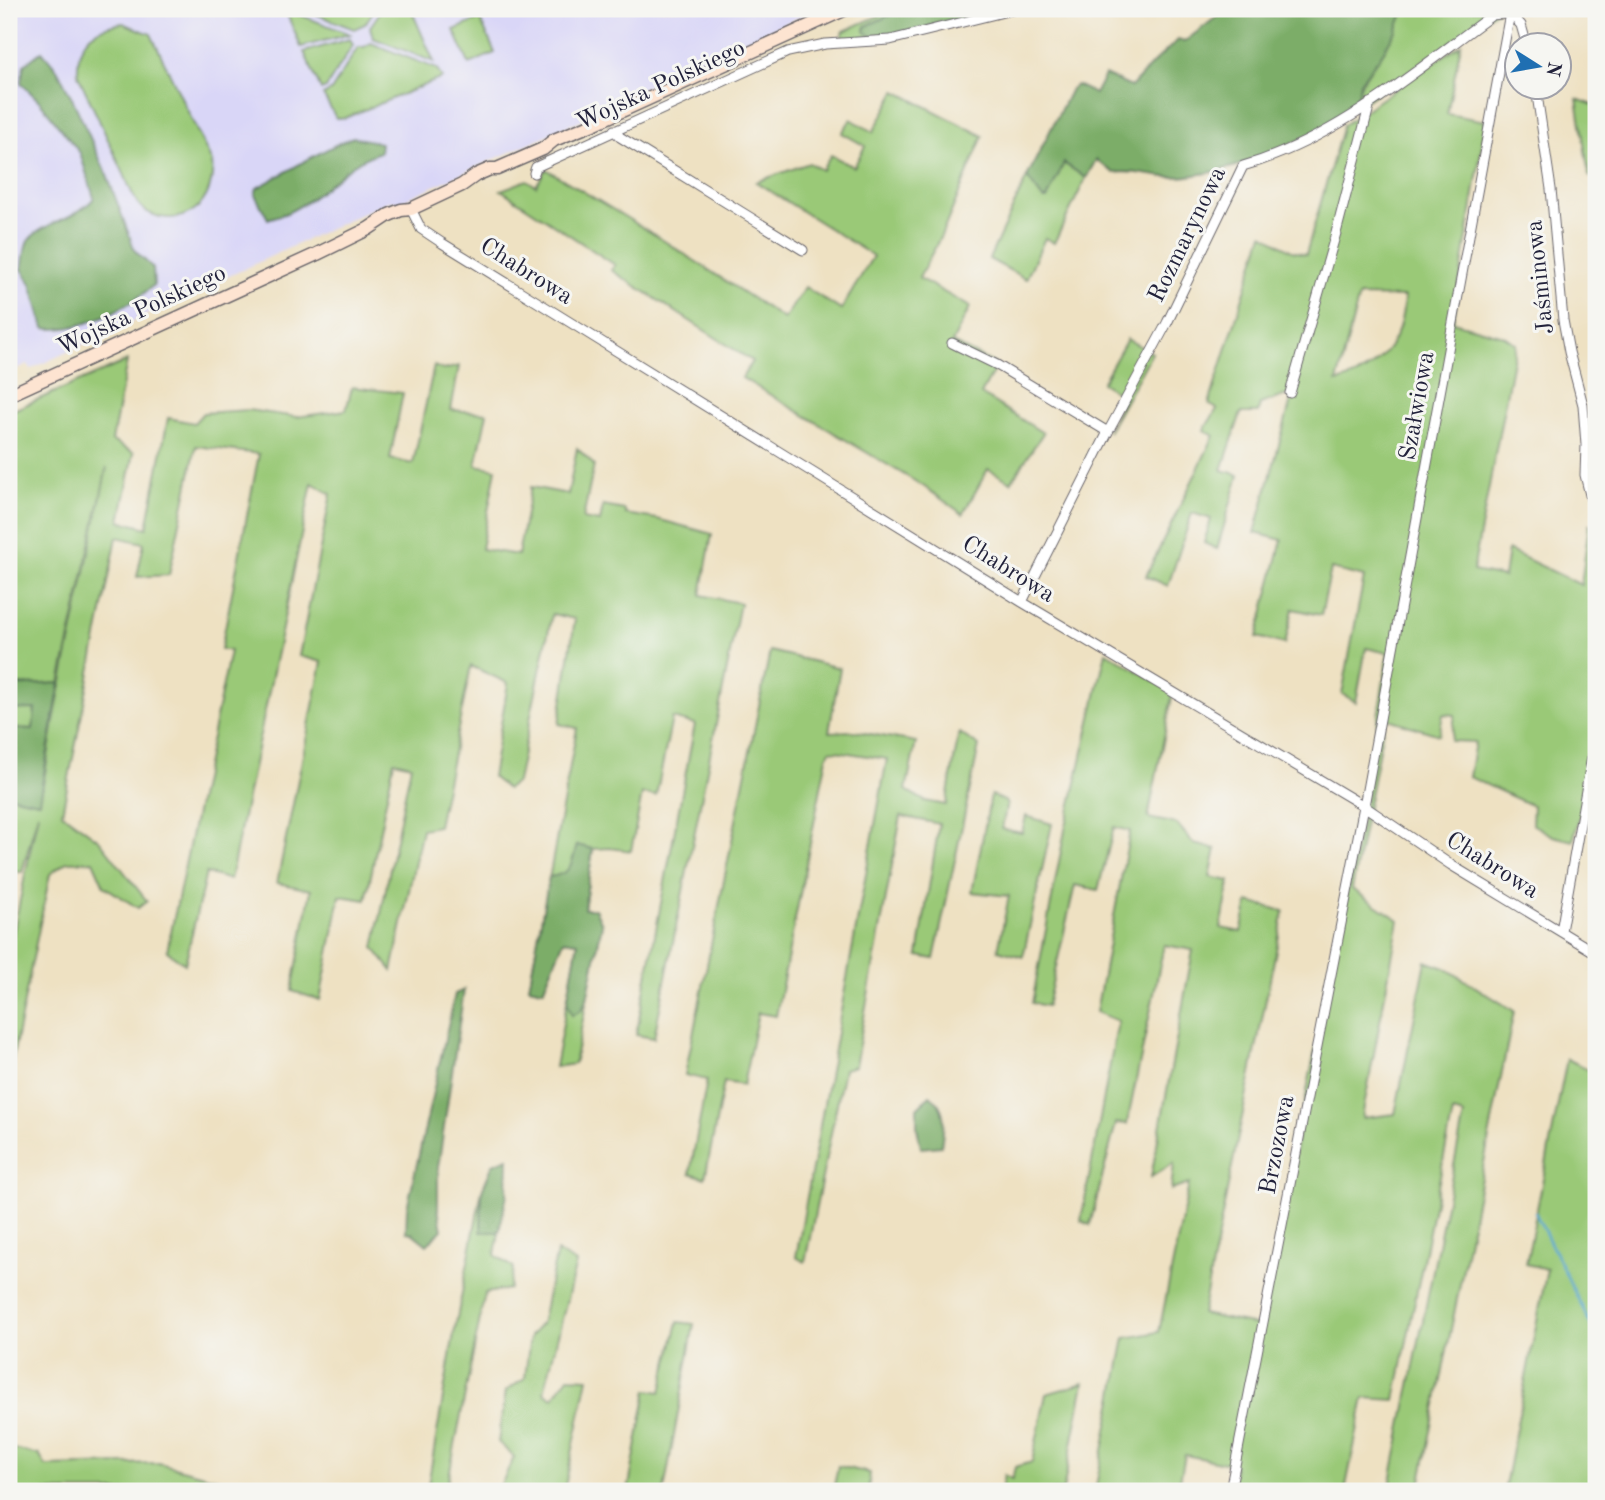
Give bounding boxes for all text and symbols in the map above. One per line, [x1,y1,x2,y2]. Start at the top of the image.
north arrow [1504,32,1574,102]
street label: Wojska Polskiego [573,36,749,136]
text: N [1541,60,1563,78]
street label: Rozmarynowa [1145,163,1231,306]
street label: Jaśminowa [1523,218,1559,335]
street label: Chabrowa [475,234,577,310]
street label: Wojska Polskiego [54,261,230,361]
street label: Szałwiowa [1397,349,1439,462]
street label: Chabrowa [957,532,1059,608]
street label: Chabrowa [1441,828,1543,904]
street label: Brzozowa [1257,1093,1299,1197]

